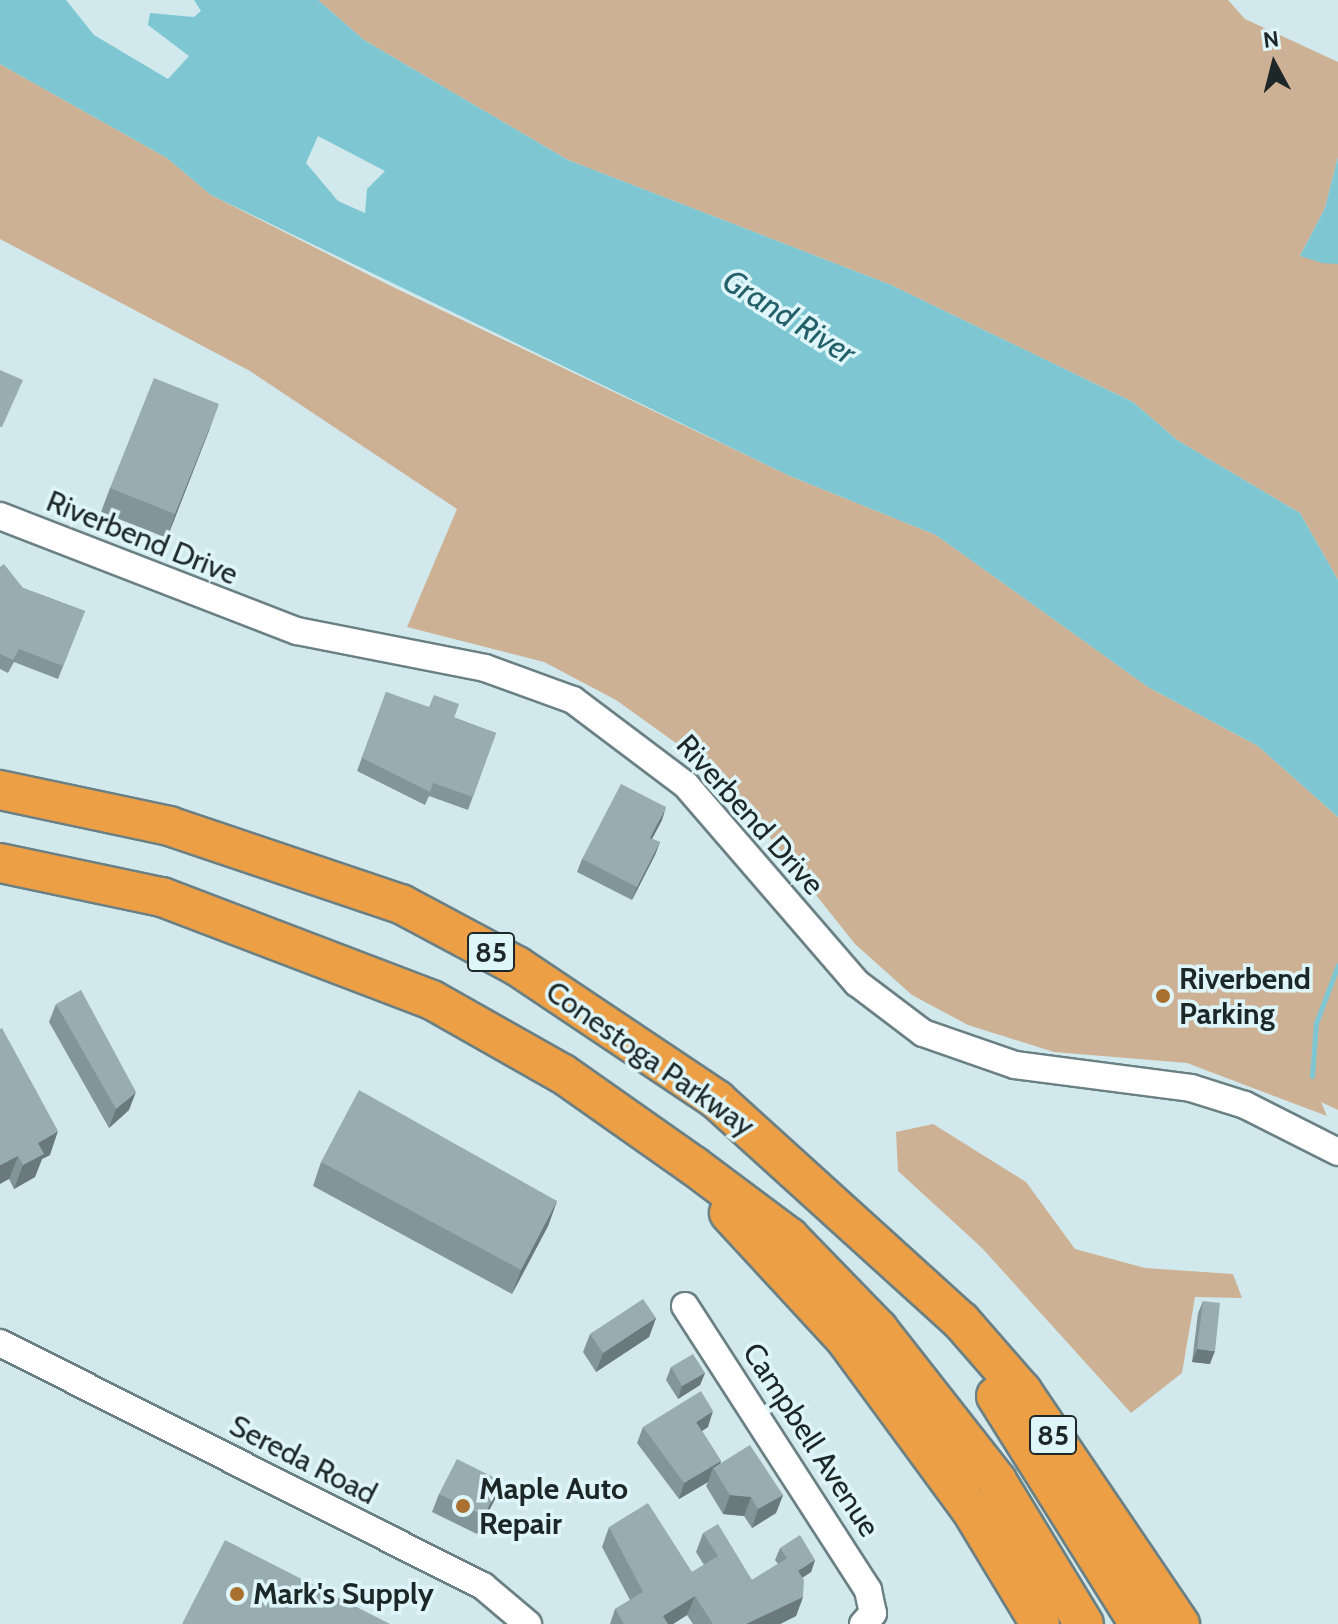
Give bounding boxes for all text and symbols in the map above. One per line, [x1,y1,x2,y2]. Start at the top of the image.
north arrow [1234,24,1314,104]
text: N [1262,25,1280,54]
water label: Grand River [716,261,862,373]
street label: Riverbend Drive [41,483,243,593]
street label: Riverbend Drive [669,728,831,902]
road number: 85 [467,928,515,976]
place label: Riverbend Parking [1179,961,1311,1032]
street label: Conestoga Parkway [539,974,761,1144]
marker: Riverbend Parking [1154,987,1172,1005]
street label: Campbell Avenue [735,1336,887,1544]
street label: Sereda Road [223,1408,383,1512]
road number: 85 [1029,1411,1077,1459]
place label: Maple Auto Repair [479,1471,628,1542]
marker: Maple Auto Repair [454,1497,472,1515]
place label: Mark's Supply [253,1576,434,1612]
marker: Mark's Supply [228,1585,246,1603]

